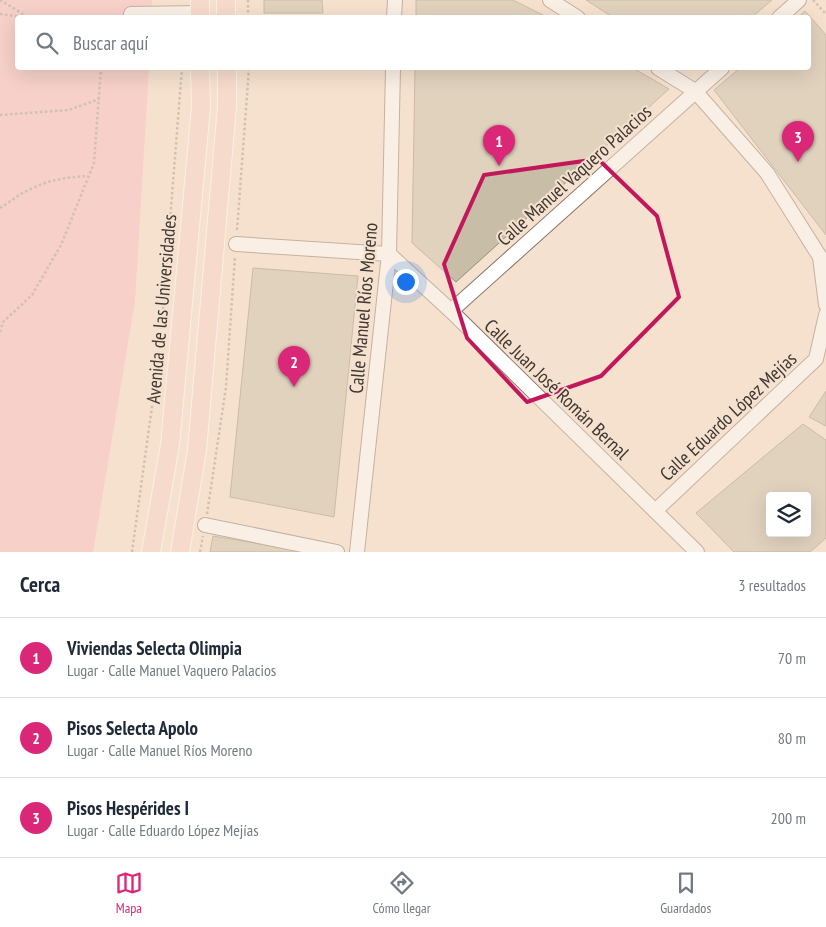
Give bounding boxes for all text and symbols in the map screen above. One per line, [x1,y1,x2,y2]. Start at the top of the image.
search box [15,15,811,70]
icon: search [33,29,61,57]
text: Buscar aquí [73,31,148,55]
street label: Calle Manuel Vaquero Palacios [492,99,656,251]
pin: 3 [782,121,814,162]
pin: 1 [483,125,515,166]
street label: Avenida de las Universidades [141,213,181,405]
street label: Calle Manuel Ríos Moreno [344,222,382,394]
your location [393,269,419,295]
street label: Calle Juan José Román Bernal [480,314,635,465]
pin: 2 [278,346,310,387]
street label: Calle Eduardo López Mejías [655,346,801,486]
map controls [766,492,811,537]
button: layers [766,492,811,537]
text: Cerca [20,571,60,598]
text: 3 resultados [738,575,806,595]
text: Viviendas Selecta Olimpia [67,636,242,660]
text: 1 [32,648,40,668]
text: 70 m [778,648,806,668]
text: Lugar · Calle Manuel Vaquero Palacios [67,660,276,680]
text: Pisos Selecta Apolo [67,716,198,740]
text: 2 [32,728,40,748]
text: 80 m [778,728,806,748]
text: Lugar · Calle Manuel Ríos Moreno [67,740,252,760]
text: Pisos Hespérides I [67,796,189,820]
text: 3 [32,808,40,828]
text: 200 m [771,808,806,828]
text: Lugar · Calle Eduardo López Mejías [67,820,259,840]
tab: Mapa [115,869,143,917]
tab: Cómo llegar [373,869,430,917]
tab: Guardados [660,869,711,917]

